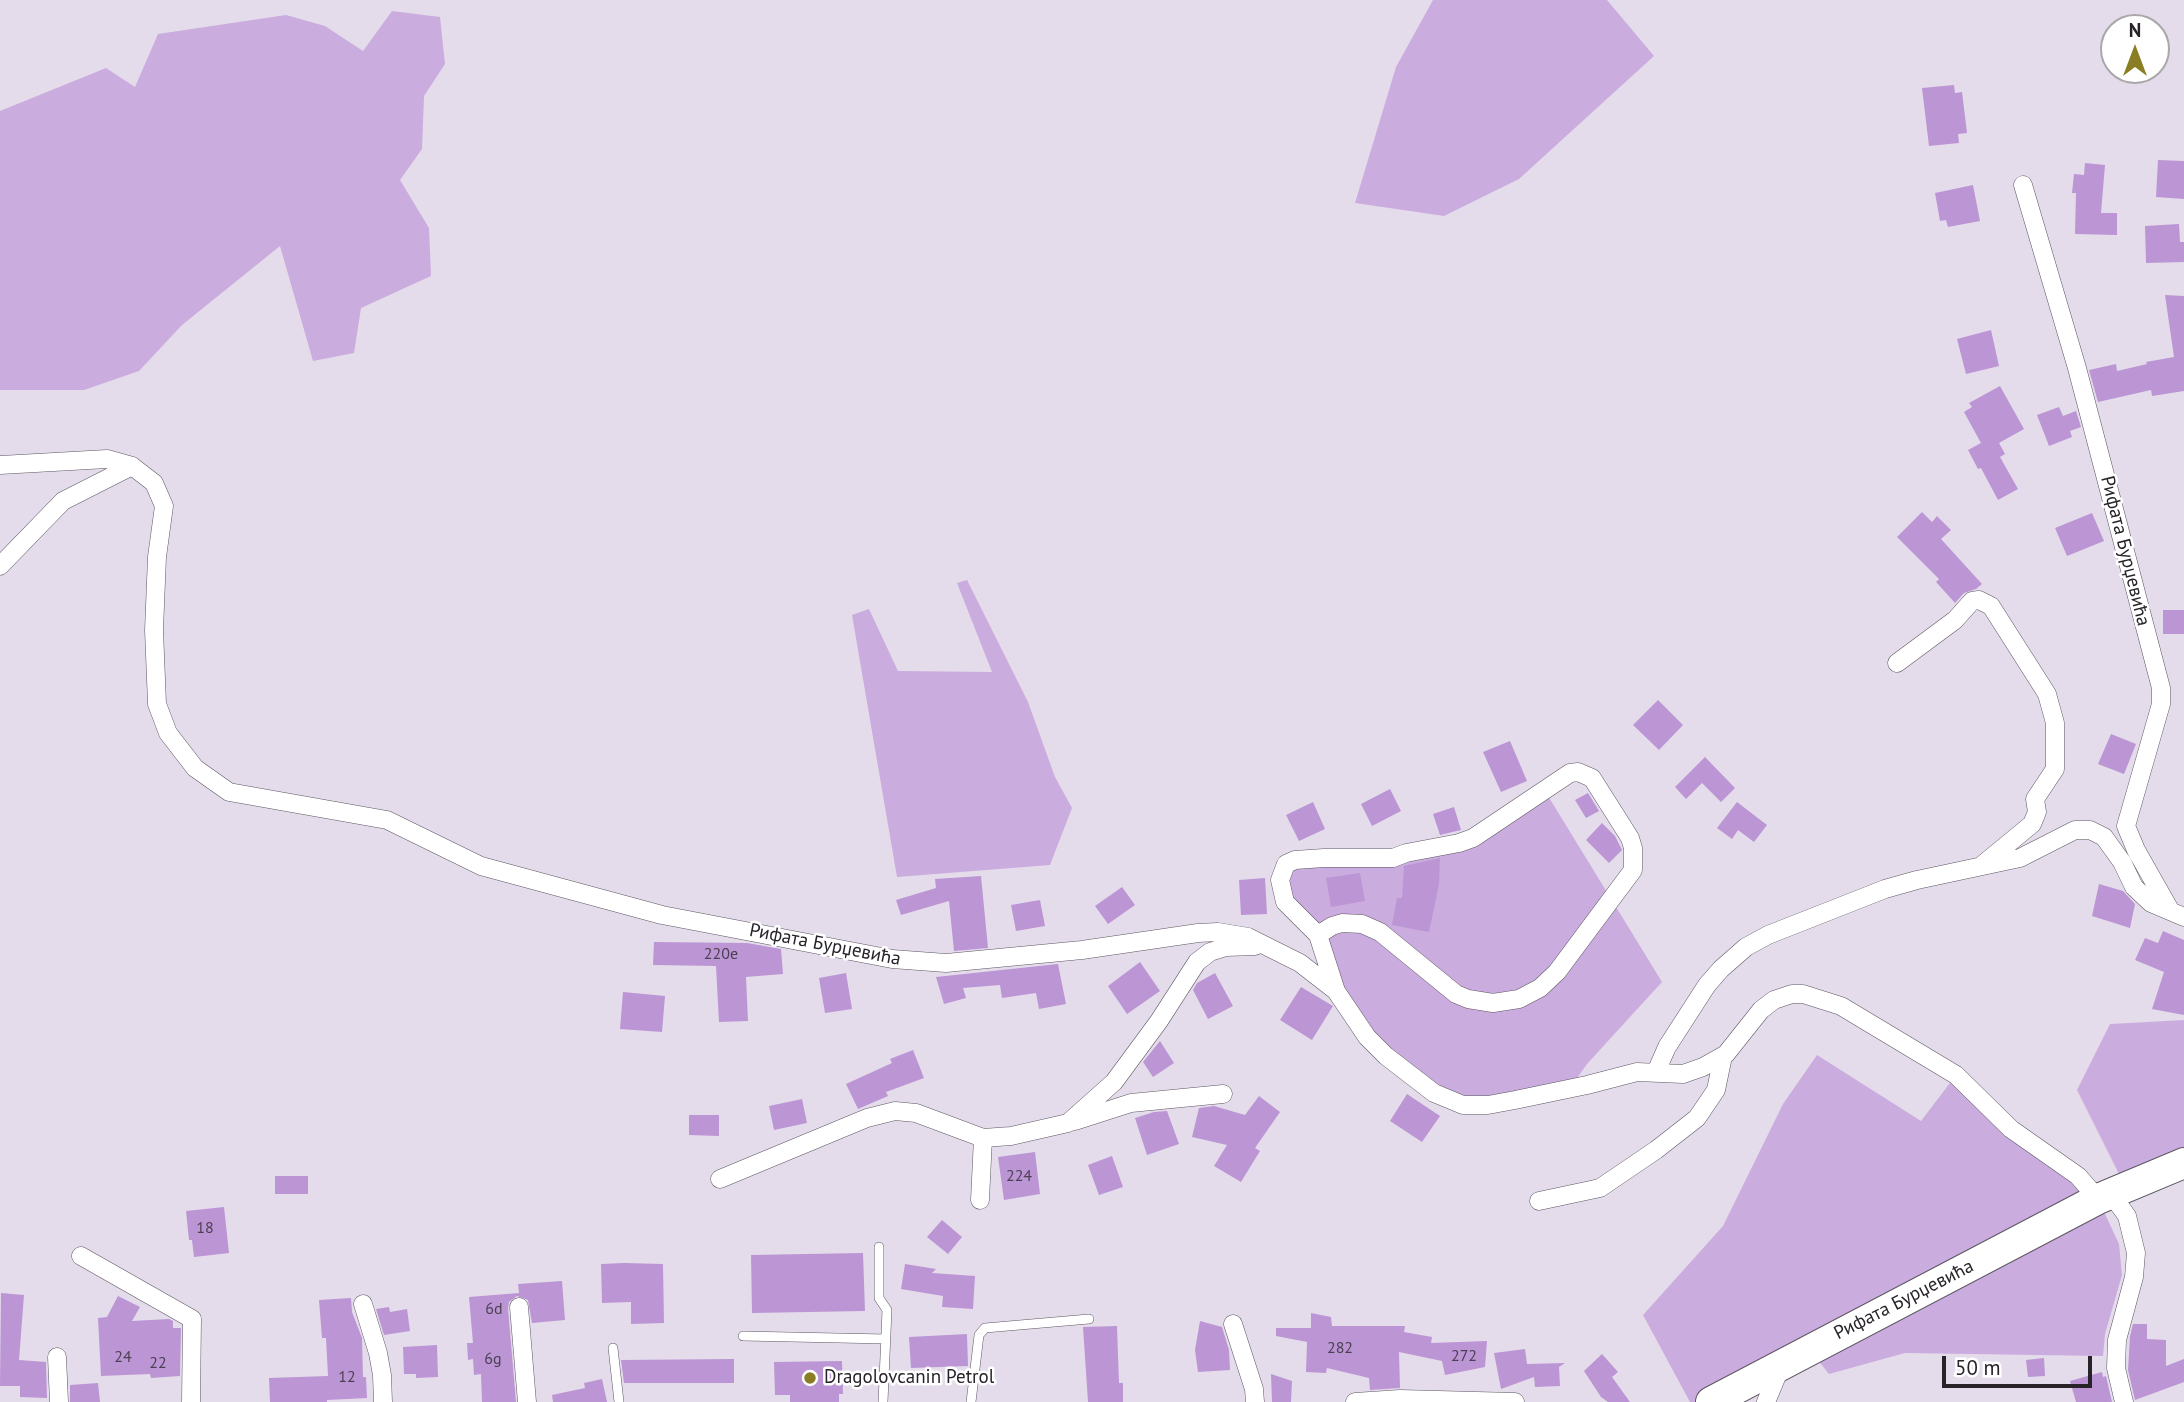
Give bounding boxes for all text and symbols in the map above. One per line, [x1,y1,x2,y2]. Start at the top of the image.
north arrow [2100,14,2170,84]
text: N [2129,18,2141,42]
street label: Рифата Бурџевића [2095,474,2155,628]
street label: Рифата Бурџевића [747,919,903,971]
house number: 220e [704,944,738,964]
house number: 224 [1006,1166,1032,1186]
house number: 18 [196,1218,214,1238]
street label: Рифата Бурџевића [1830,1255,1978,1345]
house number: 6d [485,1299,503,1319]
house number: 282 [1327,1338,1353,1358]
scale bar [1946,1342,2096,1386]
house number: 272 [1451,1346,1477,1366]
house number: 24 [114,1347,132,1367]
house number: 6g [484,1349,502,1369]
house number: 22 [149,1353,167,1373]
text: 50 m [1955,1354,2001,1381]
house number: 12 [338,1367,356,1387]
place label: Dragolovcanin Petrol [824,1367,994,1389]
marker: Dragolovcanin Petrol [802,1370,818,1386]

